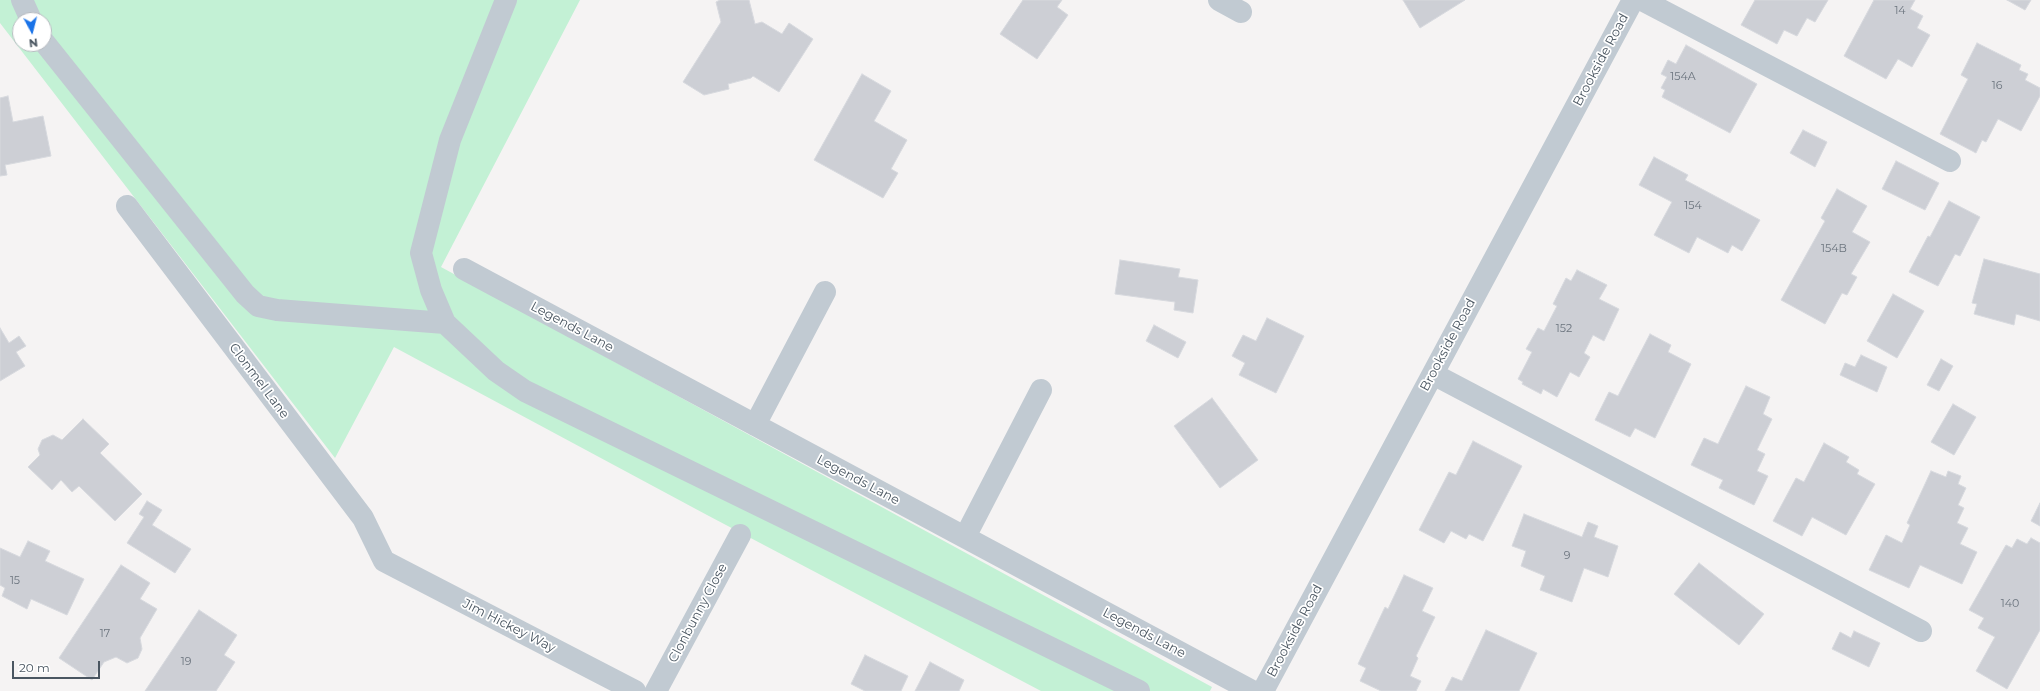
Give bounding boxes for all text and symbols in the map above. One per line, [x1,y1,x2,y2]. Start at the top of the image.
house number: 14 [1894,4,1906,18]
street label: Brookside Road [1570,11,1632,109]
north arrow [12,12,52,52]
text: N [28,35,39,50]
house number: 154A [1670,70,1696,84]
house number: 16 [1992,79,2002,93]
house number: 154 [1684,199,1702,213]
house number: 154B [1821,242,1847,256]
street label: Brookside Road [1417,296,1479,394]
street label: Legends Lane [528,299,616,355]
house number: 152 [1556,322,1572,336]
street label: Clonmel Lane [226,340,292,422]
street label: Legends Lane [814,452,902,508]
house number: 9 [1564,549,1570,563]
street label: Clonbunny Close [665,561,731,665]
house number: 15 [10,574,20,588]
street label: Brookside Road [1264,582,1326,680]
street label: Jim Hickey Way [460,596,558,656]
house number: 140 [2001,597,2019,611]
street label: Legends Lane [1100,605,1188,661]
house number: 17 [100,627,110,641]
scale bar [14,653,102,679]
house number: 19 [181,655,191,669]
text: 20 m [19,660,50,675]

